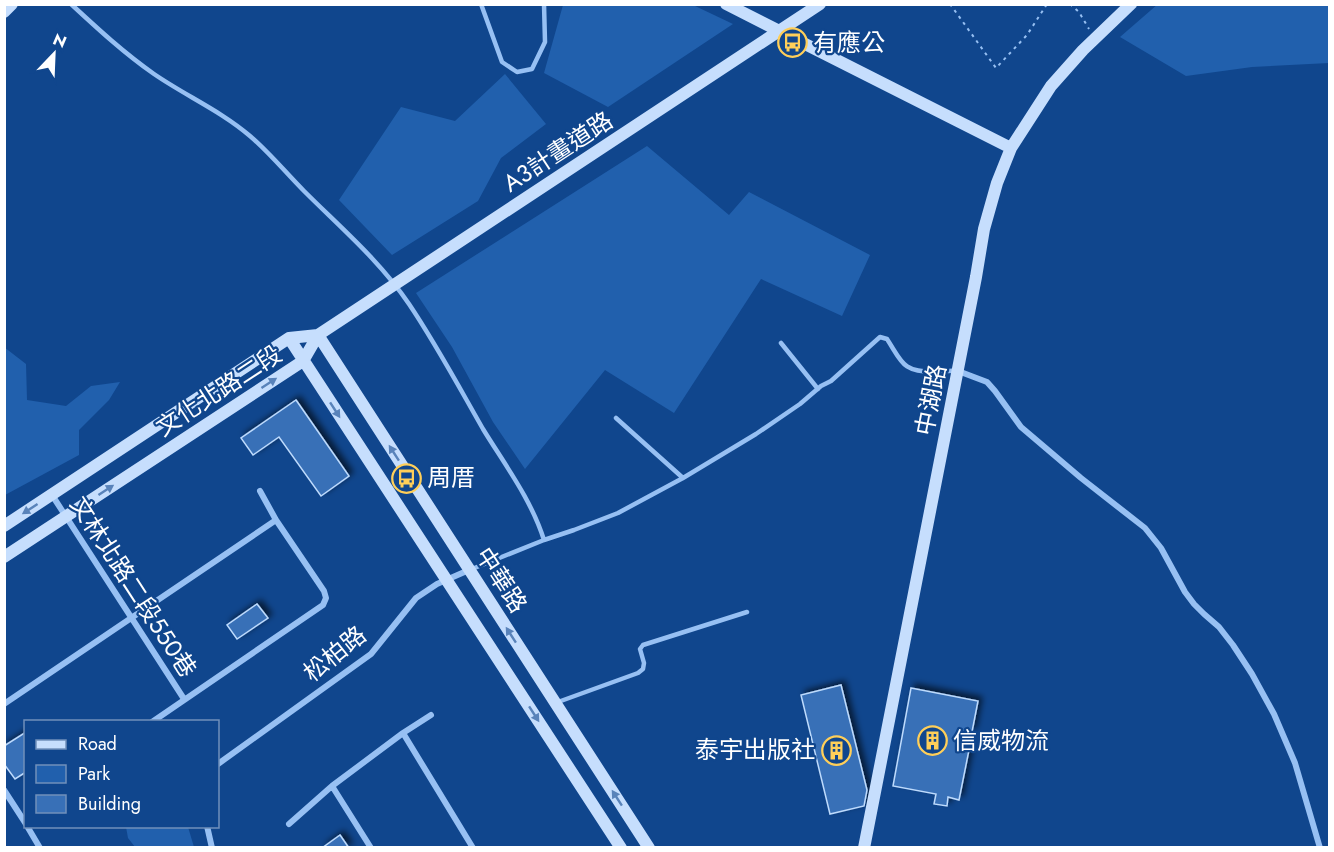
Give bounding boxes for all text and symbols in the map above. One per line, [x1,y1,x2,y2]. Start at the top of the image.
north arrow [24,24,84,84]
place label: 有應公 [813,25,885,60]
bus stop icon: 有應公 [776,27,808,59]
text: N [49,28,70,54]
street label: A3計畫道路 [496,103,620,200]
street label: 文化北路二段 [149,337,289,444]
street label: 中湖路 [906,361,955,439]
one-way arrow [261,378,277,389]
one-way arrow [330,401,341,418]
one-way arrow [389,445,400,461]
place label: 周厝 [427,460,475,495]
bus stop icon: 周厝 [390,462,422,494]
one-way arrow [98,485,114,496]
street label: 文林北路二段550巷 [62,489,205,684]
one-way arrow [21,504,38,515]
street label: 中華路 [467,540,536,619]
street label: 松柏路 [296,617,374,690]
one-way arrow [505,627,517,643]
one-way arrow [528,705,540,721]
legend [24,720,219,828]
place label: 信威物流 [953,723,1049,758]
building icon: 信威物流 [916,725,948,757]
text: Road [78,731,117,757]
place label: 泰宇出版社 [695,732,815,767]
building icon: 泰宇出版社 [820,734,852,766]
text: Park [78,761,110,787]
text: Building [78,791,141,817]
one-way arrow [611,791,623,807]

